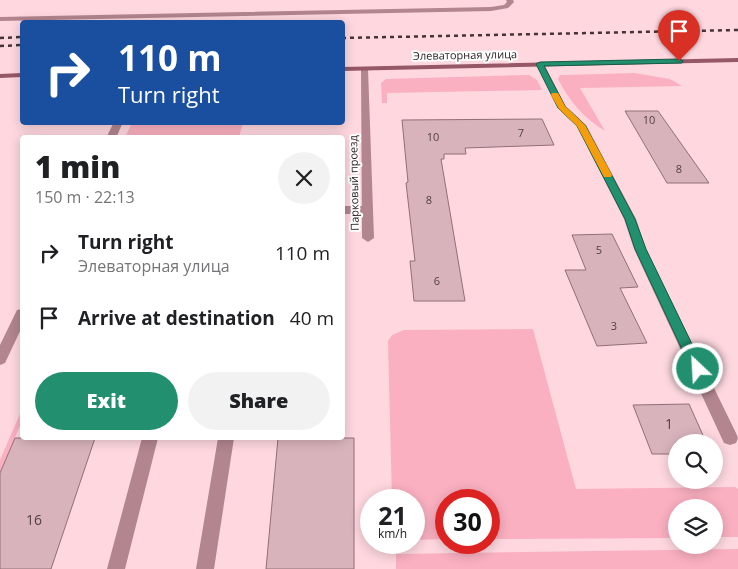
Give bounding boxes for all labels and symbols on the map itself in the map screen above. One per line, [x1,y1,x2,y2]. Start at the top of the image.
pin [658,10,700,61]
street label: Элеваторная улица [413,46,517,63]
house number: 10 [643,112,655,127]
house number: 7 [518,125,524,140]
house number: 10 [427,129,439,144]
street label: Парковый проезд [345,134,362,231]
house number: 8 [676,161,682,176]
house number: 8 [426,192,432,207]
house number: 5 [596,242,602,257]
house number: 6 [434,273,440,288]
house number: 3 [611,318,617,333]
position arrow [671,342,723,394]
house number: 1 [665,414,673,433]
speed limit sign: 30 [435,489,500,554]
house number: 16 [26,510,42,529]

